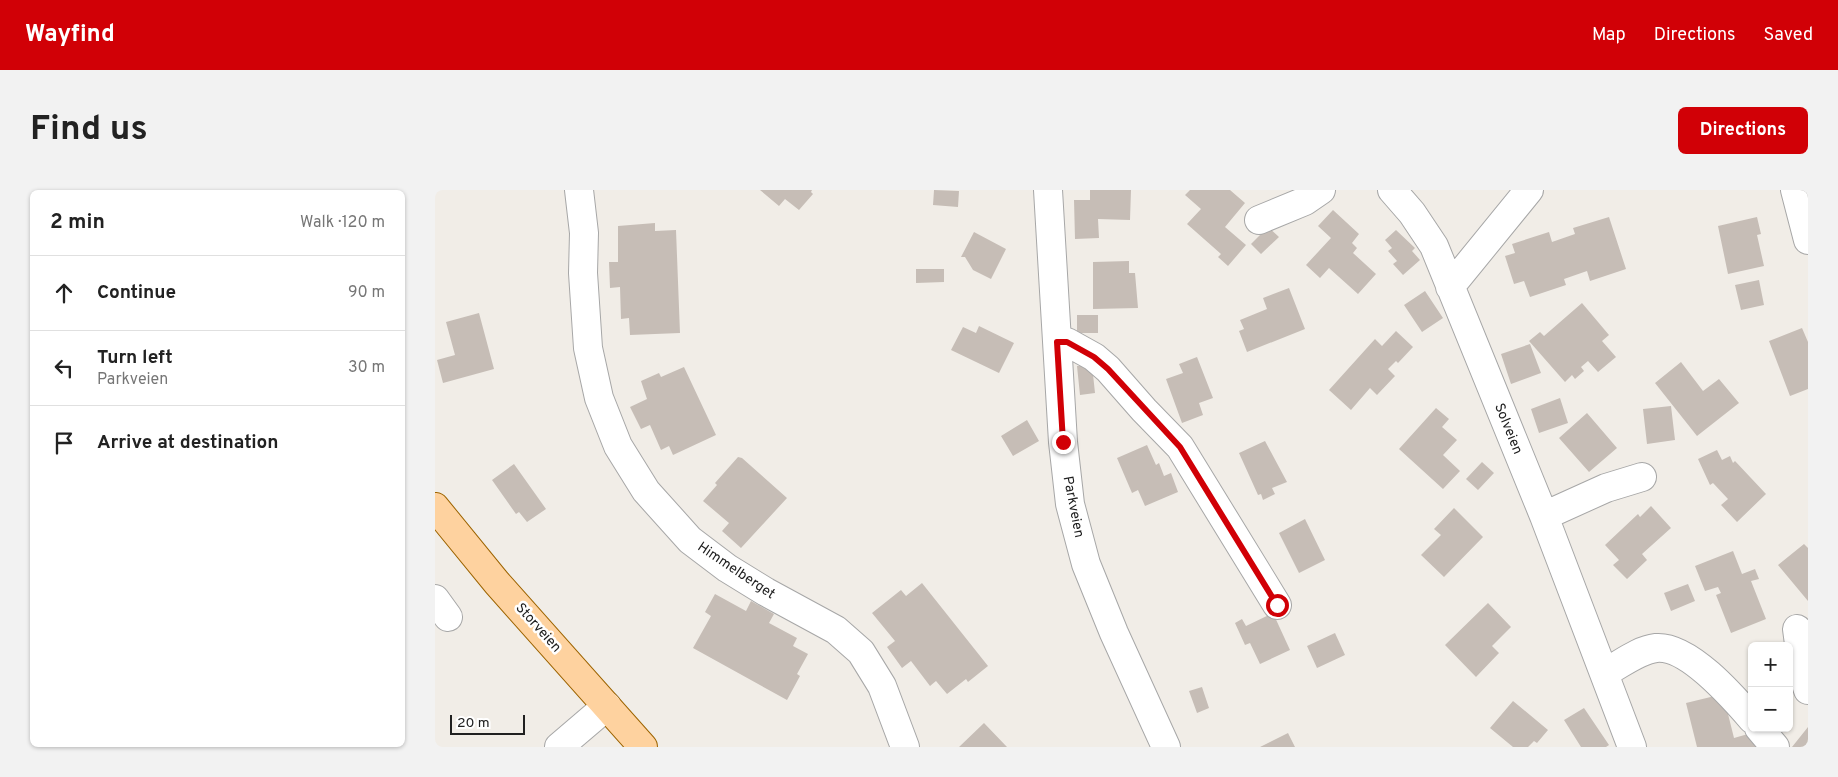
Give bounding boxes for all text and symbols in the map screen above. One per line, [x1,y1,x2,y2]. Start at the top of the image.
text: Wayfind [25,20,115,50]
text: Map [1592,24,1626,47]
text: Directions [1654,24,1736,47]
text: Saved [1764,24,1813,47]
button: Directions [1678,107,1808,154]
text: Find us [30,108,148,152]
text: 2 min [50,209,105,236]
text: Walk · 120 m [300,213,385,233]
icon: ahead [50,279,78,307]
text: Continue [97,281,176,305]
text: 90 m [348,283,385,303]
text: Turn left [97,346,173,370]
icon: left [50,354,78,382]
text: 30 m [348,358,385,378]
text: Parkveien [97,370,168,390]
street label: Solveien [1490,401,1526,457]
icon: arrive [50,429,78,457]
text: Arrive at destination [97,431,278,455]
route end [1052,431,1075,454]
street label: Parkveien [1059,475,1087,539]
street label: Himmelberget [694,539,778,603]
route start [1266,594,1289,617]
street label: Storveien [511,600,565,656]
map controls [1748,642,1793,732]
button: + [1748,642,1793,687]
button: − [1748,687,1793,732]
scale bar [450,712,525,735]
text: 20 m [457,715,490,732]

